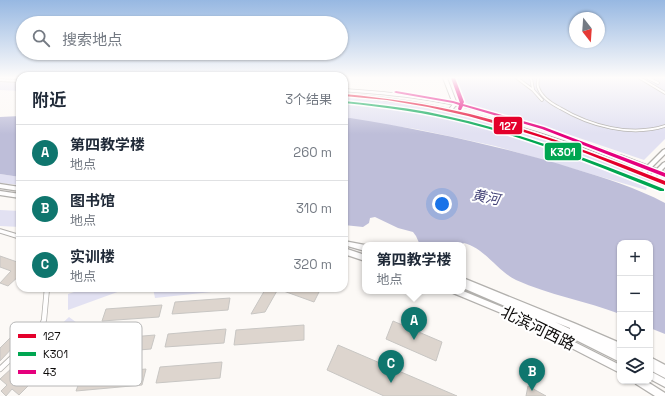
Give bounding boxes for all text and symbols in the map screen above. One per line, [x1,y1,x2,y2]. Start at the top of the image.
north arrow [569,12,605,48]
search box [16,16,348,60]
icon: search [30,27,52,49]
text: 搜索地点 [62,30,122,49]
text: 附近 [32,89,66,111]
text: 3个结果 [285,91,332,108]
line badge: 127 [493,116,523,135]
text: 127 [499,119,517,133]
text: 第四教学楼 [70,135,145,154]
line badge: K301 [544,142,582,161]
text: A [41,144,49,161]
text: 260 m [293,144,332,161]
text: K301 [550,145,576,159]
text: 地点 [70,156,96,173]
water label: 黄河 [471,185,504,209]
text: 图书馆 [70,191,115,210]
your location [432,194,452,214]
text: B [41,200,49,217]
text: 310 m [296,200,332,217]
text: 地点 [70,212,96,229]
map controls [617,240,653,384]
button: + [617,240,653,276]
popup [362,242,466,294]
text: 实训楼 [70,247,115,266]
text: 第四教学楼 [376,250,452,269]
text: C [41,256,49,273]
text: 320 m [293,256,332,273]
text: 地点 [70,268,96,285]
text: 地点 [376,271,403,288]
button: − [617,276,653,312]
street label: 北滨河西路 [497,301,579,355]
pin: A [401,307,427,340]
button: locate [617,312,653,348]
legend [10,322,142,386]
text: 127 [43,329,60,343]
text: K301 [43,347,68,361]
button: layers [617,348,653,384]
pin: C [378,350,404,383]
pin: B [519,358,545,391]
text: 43 [43,365,57,379]

